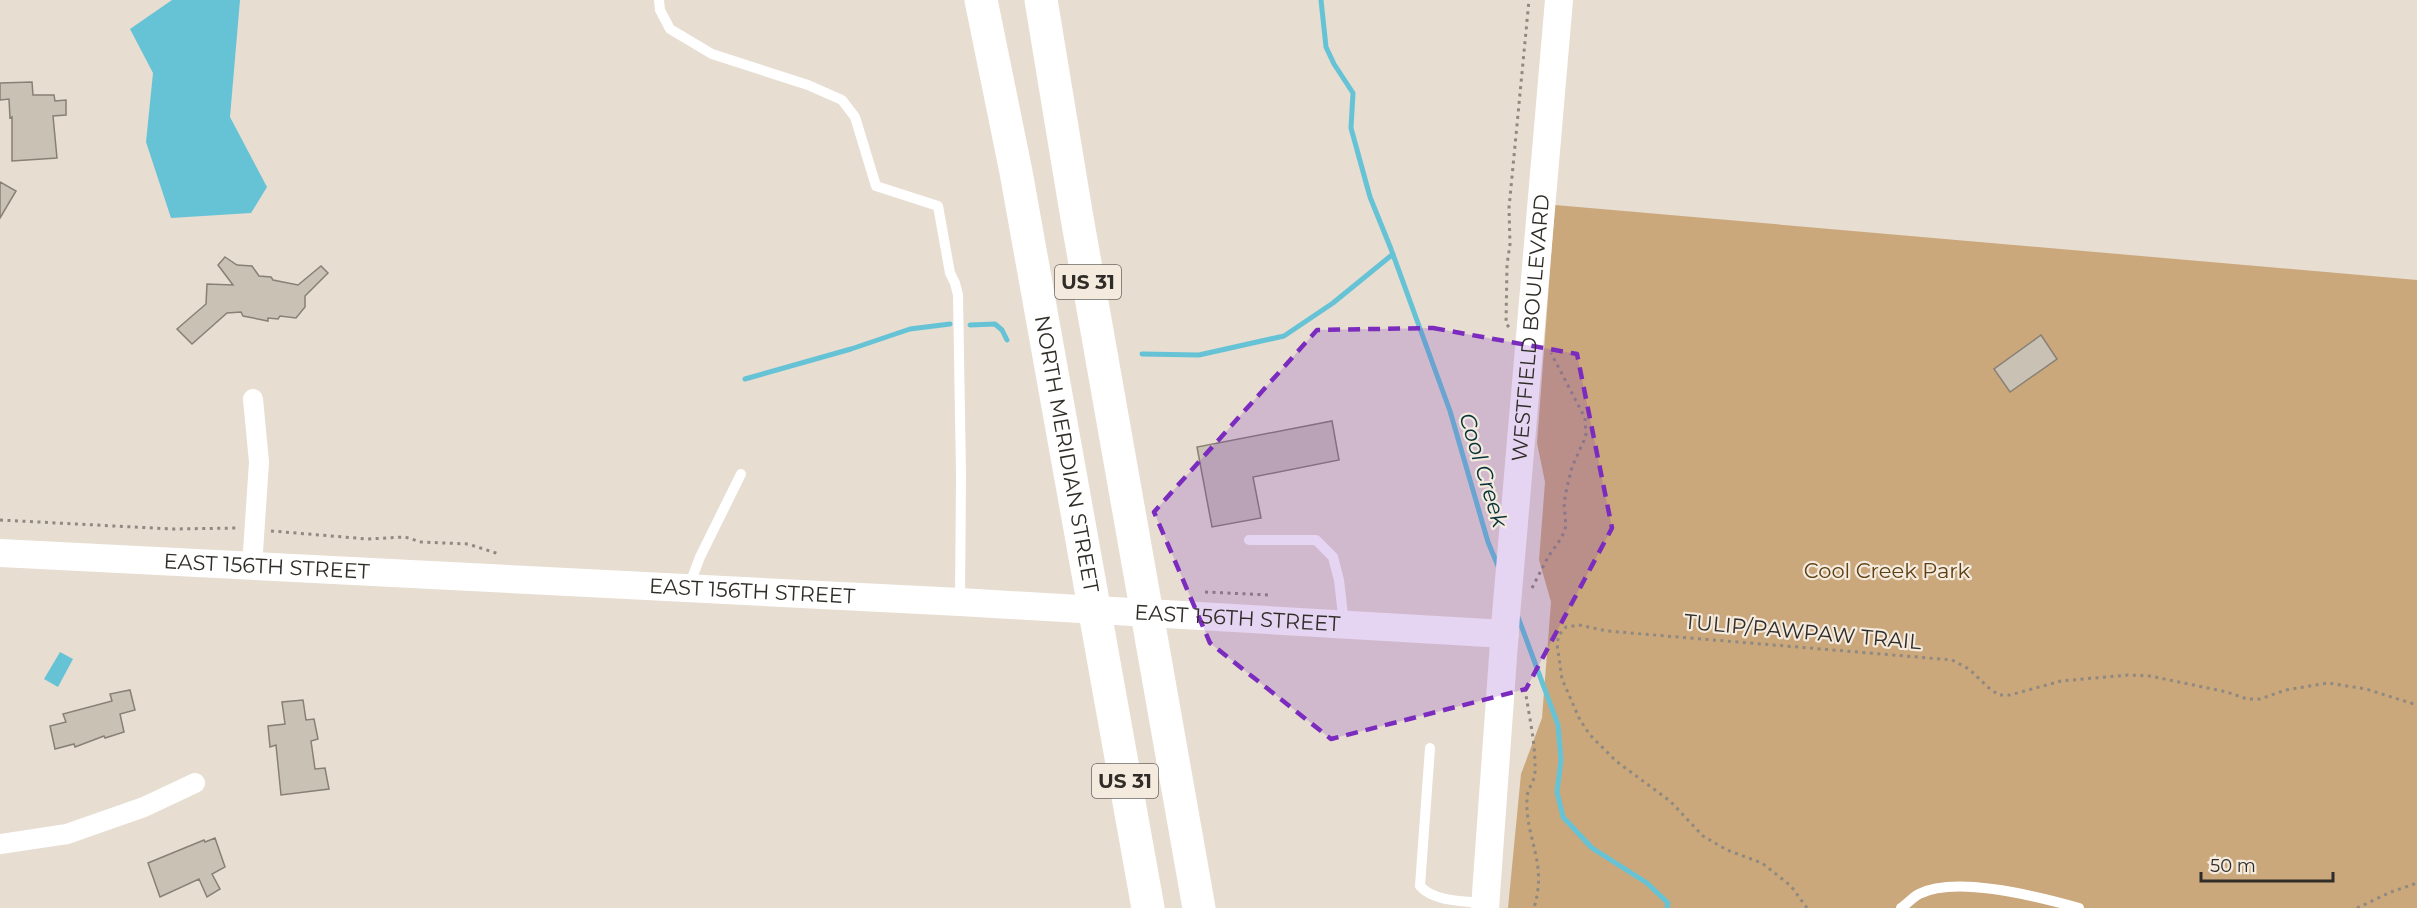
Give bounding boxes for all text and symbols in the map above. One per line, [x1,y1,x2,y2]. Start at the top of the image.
street label: WESTFIELD BOULEVARD [1506,193,1554,463]
road number: US 31 [1055,265,1121,299]
street label: NORTH MERIDIAN STREET [1030,313,1104,595]
water label: Cool Creek [1453,409,1514,532]
street label: EAST 156TH STREET [163,548,370,584]
park label: Cool Creek Park [1804,558,1971,583]
street label: EAST 156TH STREET [648,573,856,609]
street label: EAST 156TH STREET [1134,599,1341,636]
street label: TULIP/PAWPAW TRAIL [1683,609,1923,654]
road number: US 31 [1092,764,1158,798]
scale bar [2201,845,2333,883]
text: 50 m [2210,855,2256,877]

